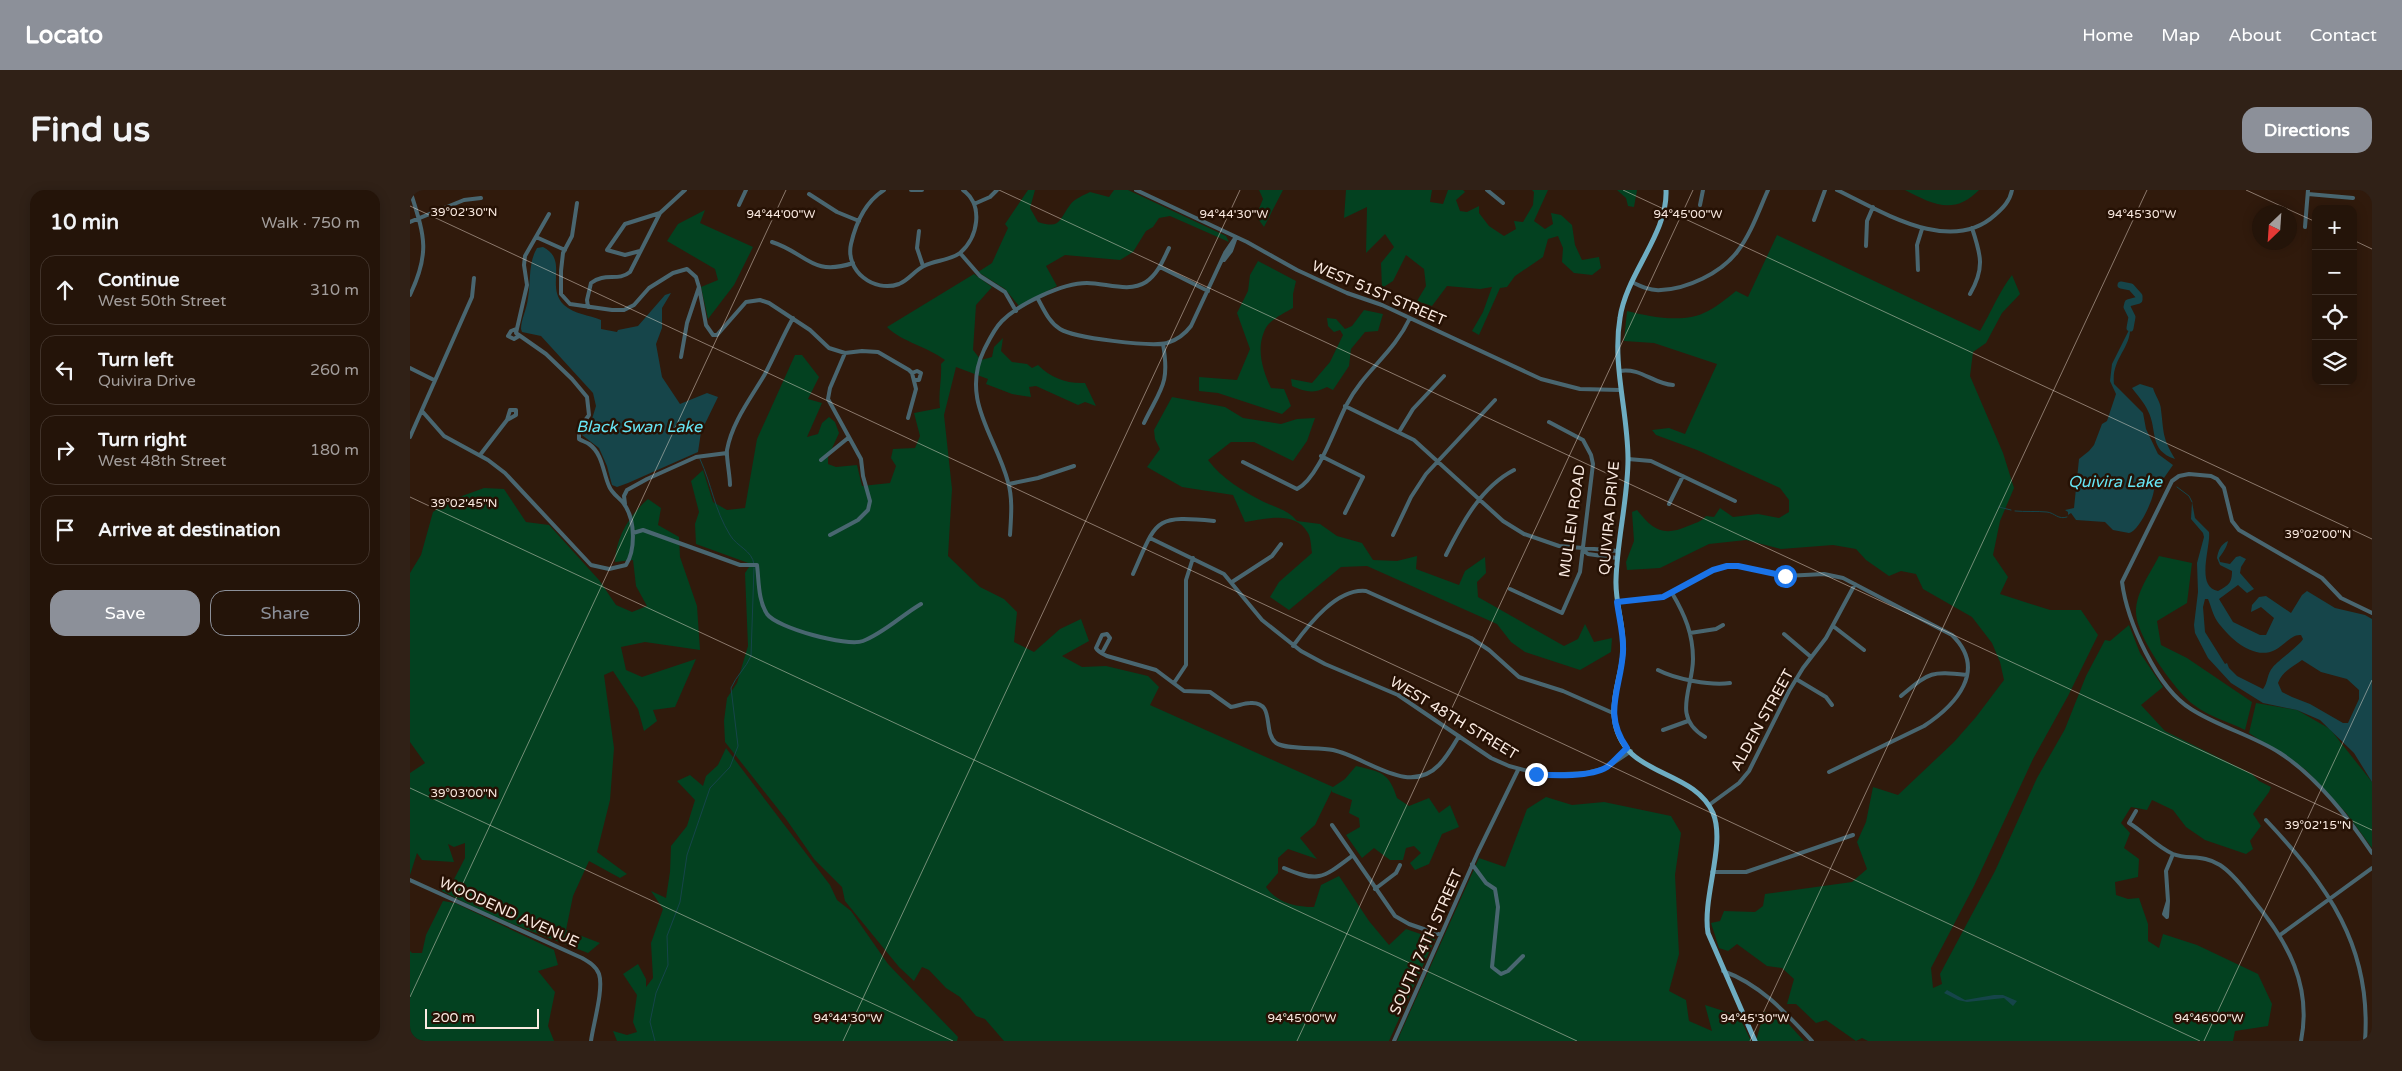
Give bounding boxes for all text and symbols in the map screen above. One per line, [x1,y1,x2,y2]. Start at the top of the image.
text: Locato [25,21,103,50]
text: Home [2082,24,2133,46]
text: Map [2161,24,2200,46]
text: About [2228,24,2282,46]
text: Contact [2310,24,2377,46]
button: Directions [2242,107,2372,153]
text: Find us [30,109,150,151]
text: 39°02'30"N [431,205,498,219]
north arrow [2252,205,2297,250]
map controls [2312,205,2357,385]
button: + [2312,205,2357,250]
text: 94°44'00"W [746,207,816,221]
text: 94°44'30"W [1199,207,1269,221]
text: 94°45'00"W [1653,207,1723,221]
text: 94°45'30"W [2107,207,2177,221]
text: 10 min [50,210,119,235]
text: Walk · 750 m [261,213,360,233]
button: − [2312,250,2357,295]
street label: WEST 51ST STREET [1309,257,1449,329]
text: Continue [98,269,180,291]
icon: ahead [51,276,79,304]
text: 310 m [310,280,359,300]
text: West 50th Street [98,291,226,311]
button: locate [2312,295,2357,340]
button: layers [2312,340,2357,385]
text: Turn left [98,349,174,371]
icon: left [51,356,79,384]
text: 260 m [310,360,359,380]
text: Quivira Drive [98,371,196,391]
water label: Black Swan Lake [576,417,703,437]
text: Turn right [98,429,186,451]
icon: right [51,436,79,464]
text: 180 m [310,440,359,460]
text: West 48th Street [98,451,226,471]
street label: QUIVIRA DRIVE [1595,460,1623,576]
street label: MULLEN ROAD [1555,463,1589,579]
water label: Quivira Lake [2068,472,2163,492]
text: 39°02'45"N [431,496,498,510]
icon: arrive [51,516,79,544]
text: Arrive at destination [98,519,281,541]
text: 39°02'00"N [2285,527,2352,541]
route start [1774,565,1797,588]
button: Save [50,590,200,636]
button: Share [210,590,360,636]
street label: ALDEN STREET [1727,666,1797,774]
street label: WEST 48TH STREET [1387,673,1521,763]
route end [1525,763,1548,786]
text: 39°03'00"N [431,786,498,800]
text: 39°02'15"N [2285,818,2352,832]
street label: SOUTH 74TH STREET [1386,867,1466,1017]
street label: WOODEND AVENUE [436,873,582,951]
scale bar [425,1006,539,1029]
text: 200 m [432,1009,475,1026]
text: 94°44'30"W [813,1011,883,1025]
text: 94°45'00"W [1267,1011,1337,1025]
text: 94°45'30"W [1720,1011,1790,1025]
text: 94°46'00"W [2174,1011,2244,1025]

